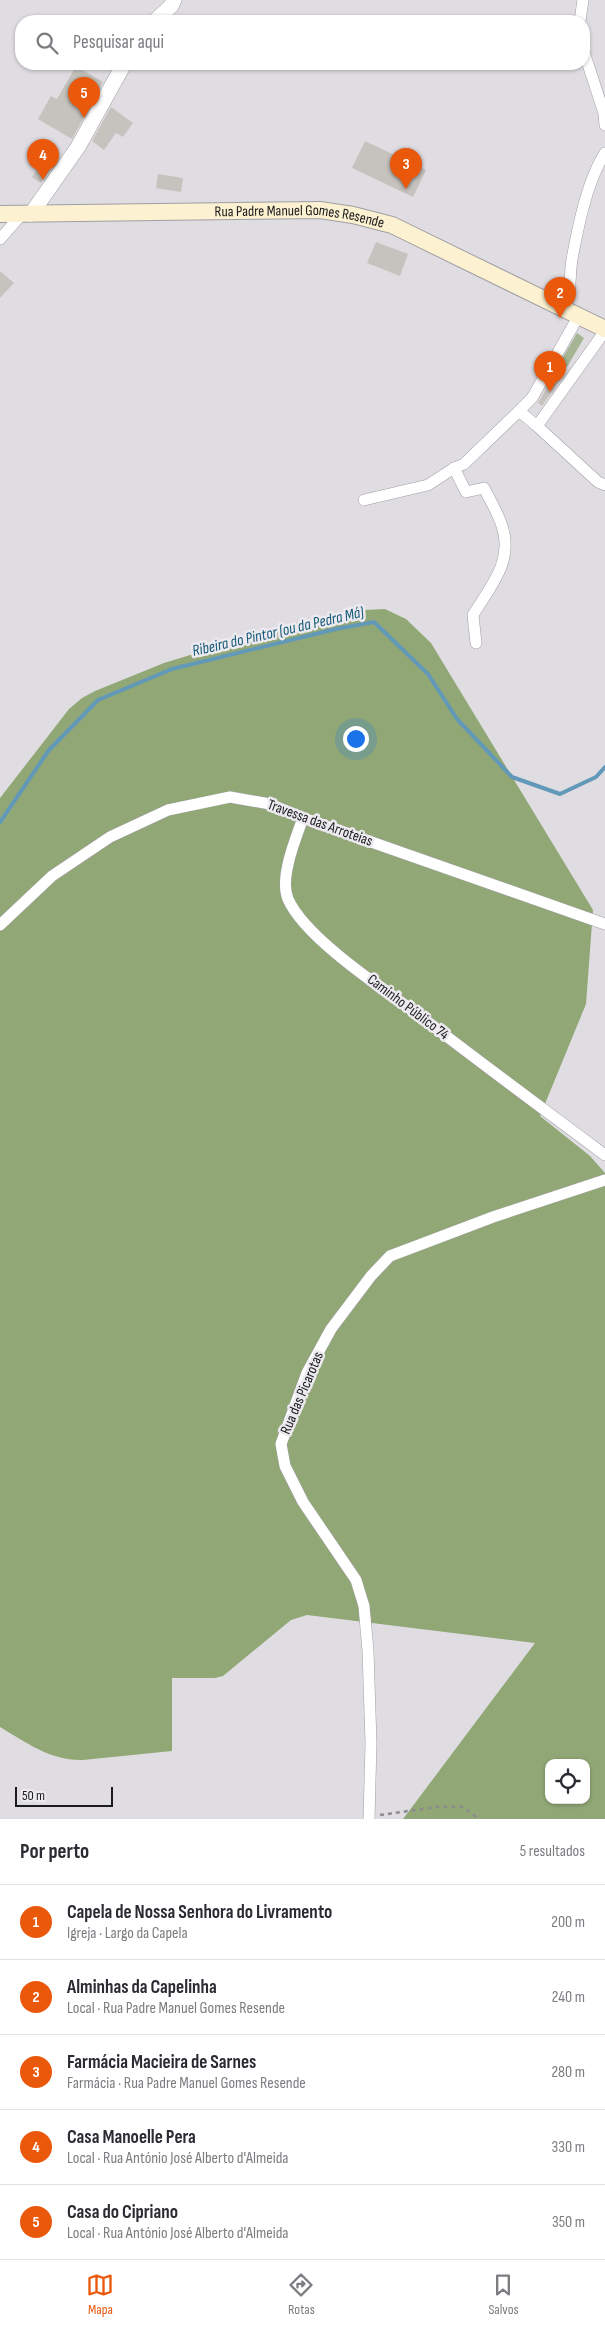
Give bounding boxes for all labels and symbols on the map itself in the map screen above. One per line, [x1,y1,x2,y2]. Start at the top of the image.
pin: 5 [68,77,100,118]
pin: 4 [27,139,59,180]
pin: 3 [390,148,422,189]
street label: Rua Padre Manuel Gomes Resende [214,200,386,232]
pin: 2 [544,277,576,318]
pin: 1 [534,351,566,392]
water label: Ribeira do Pintor (ou da Pedra Má) [190,603,366,661]
your location [343,726,369,752]
street label: Travessa das Arroteias [265,795,375,851]
street label: Caminho Público 74 [363,970,453,1044]
street label: Rua das Picarotas [276,1349,328,1437]
scale bar [15,1784,112,1807]

